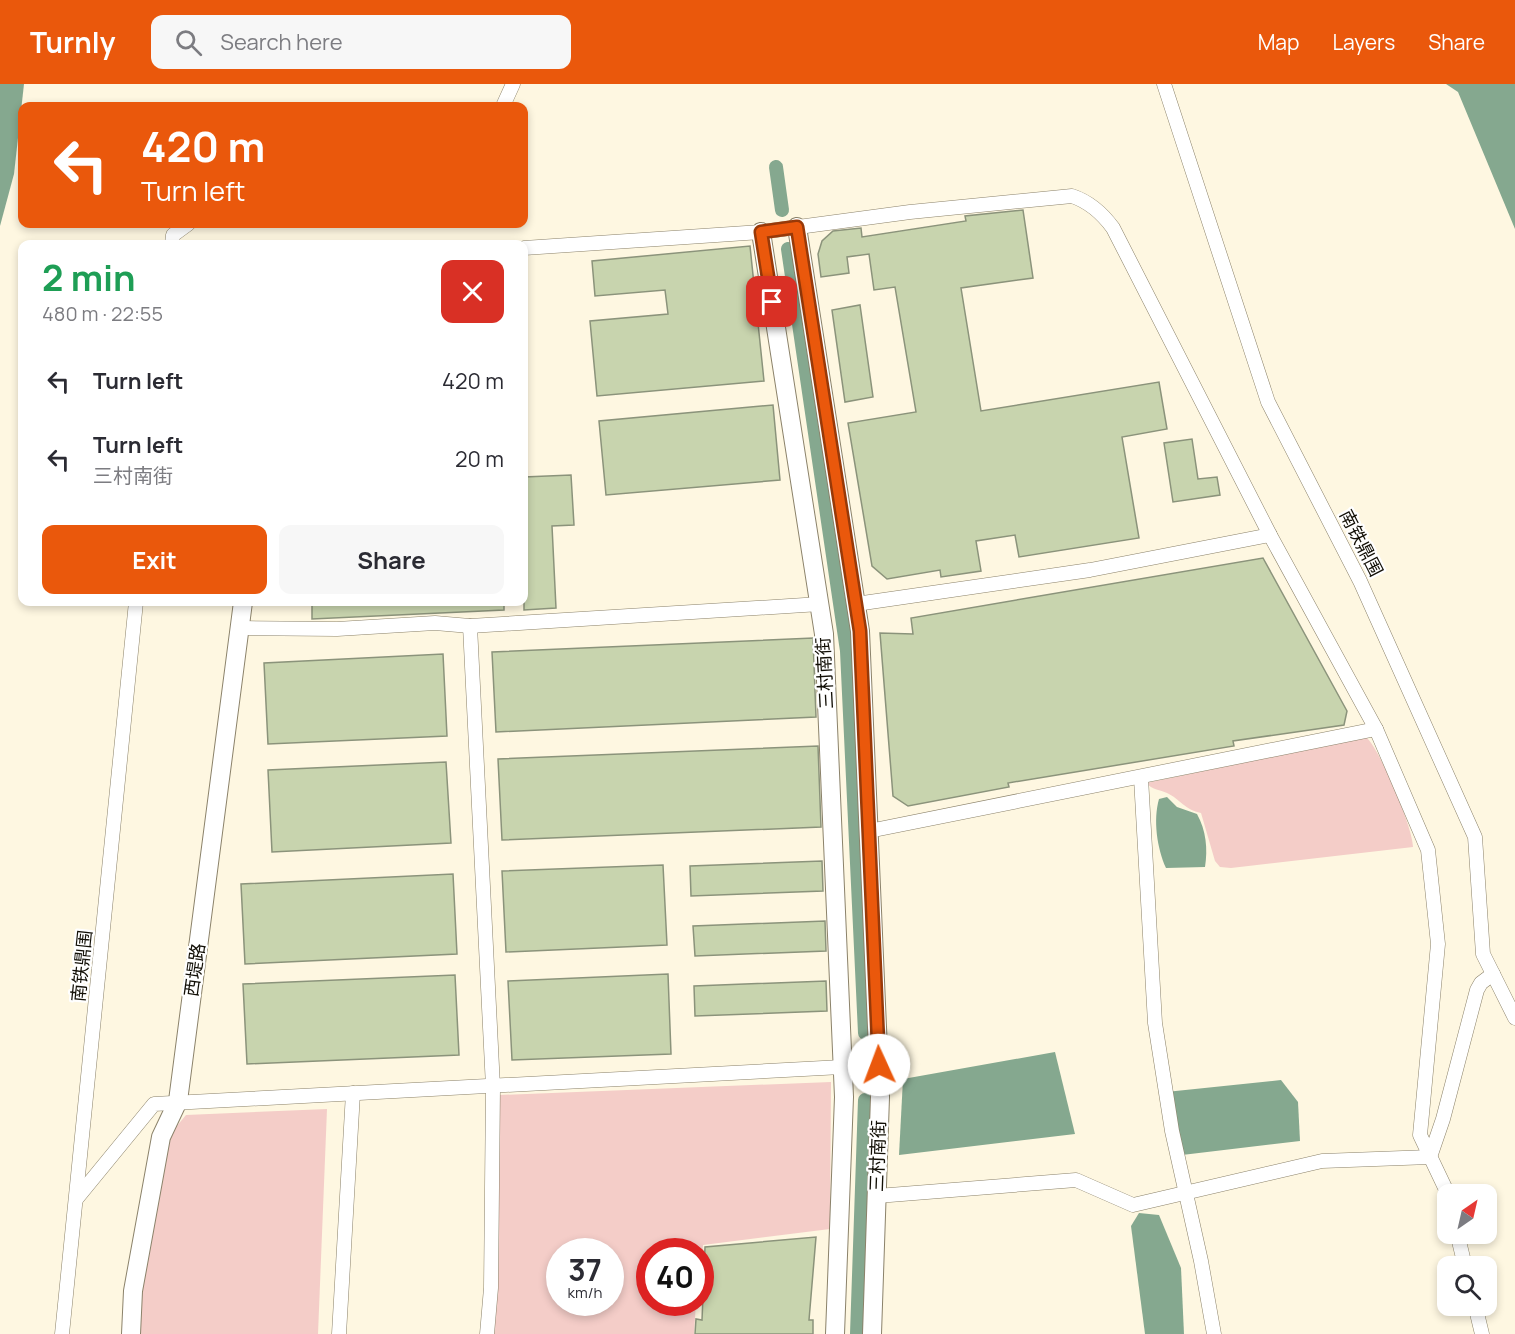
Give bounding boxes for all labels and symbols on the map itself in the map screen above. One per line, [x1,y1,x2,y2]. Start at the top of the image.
pin [746,276,797,327]
street label: 南铁鼎围 [1335,505,1389,580]
street label: 三村南街 [810,636,838,710]
street label: 南铁鼎围 [65,929,97,1003]
street label: 西堤路 [178,941,210,998]
position arrow [847,1033,911,1097]
street label: 三村南街 [864,1120,890,1192]
north arrow [1437,1184,1497,1244]
speed limit sign: 40 [636,1238,714,1316]

